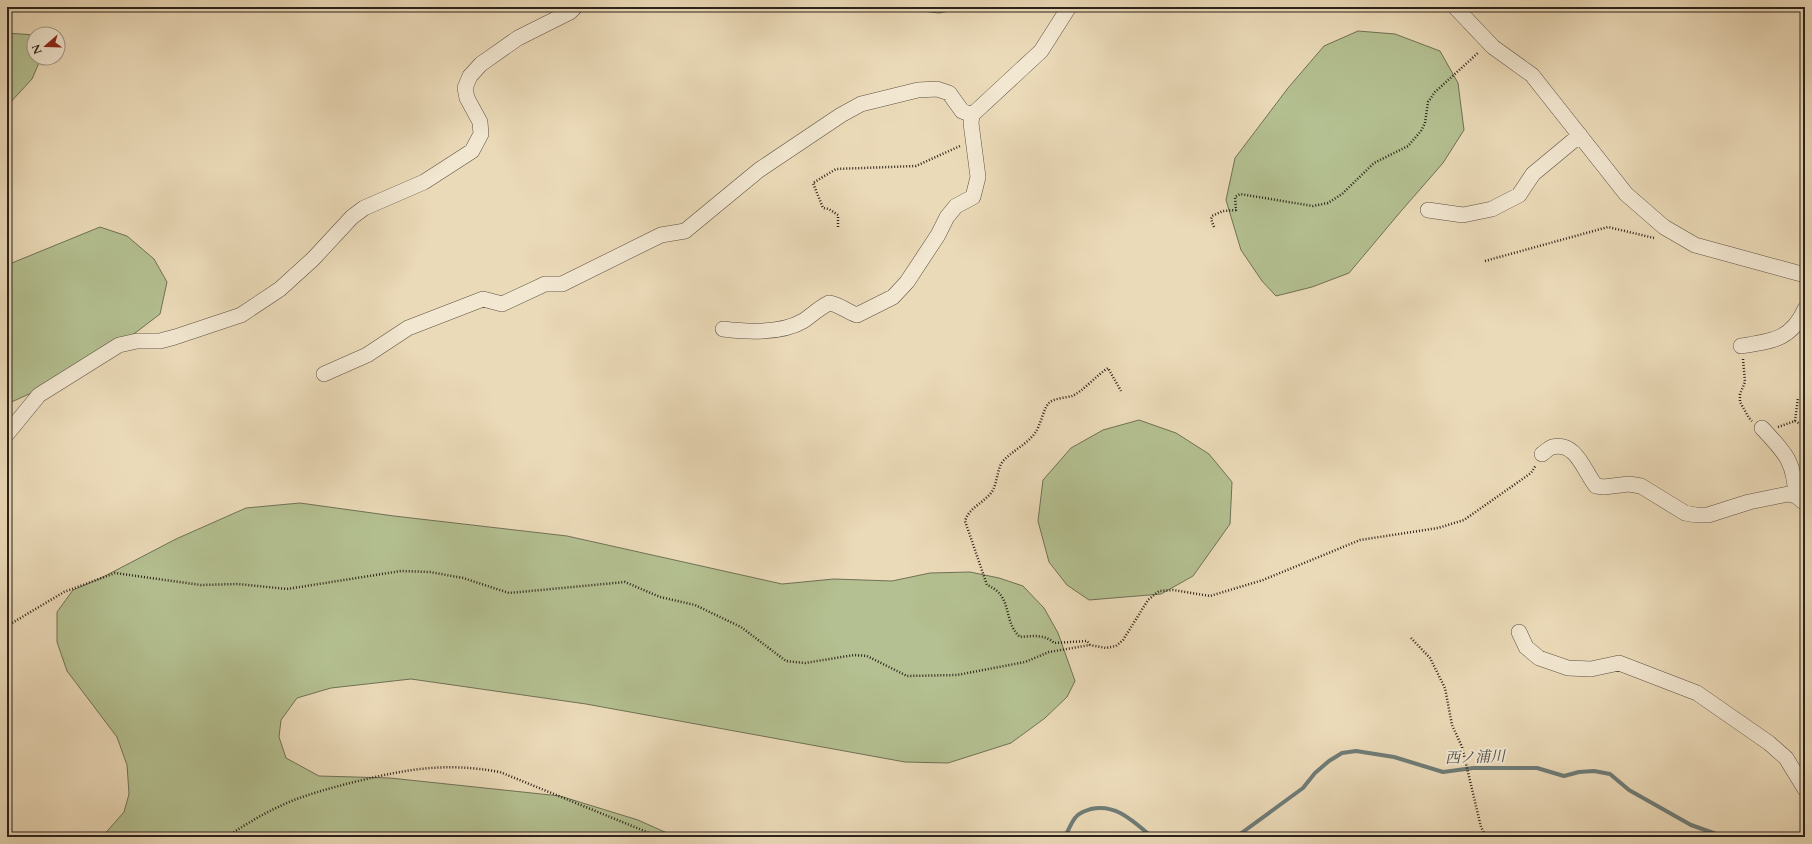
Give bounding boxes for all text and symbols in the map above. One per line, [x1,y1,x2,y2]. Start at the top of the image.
north arrow [26,26,66,66]
text: N [28,42,46,56]
water label: 西ノ浦川 [1445,746,1507,768]

